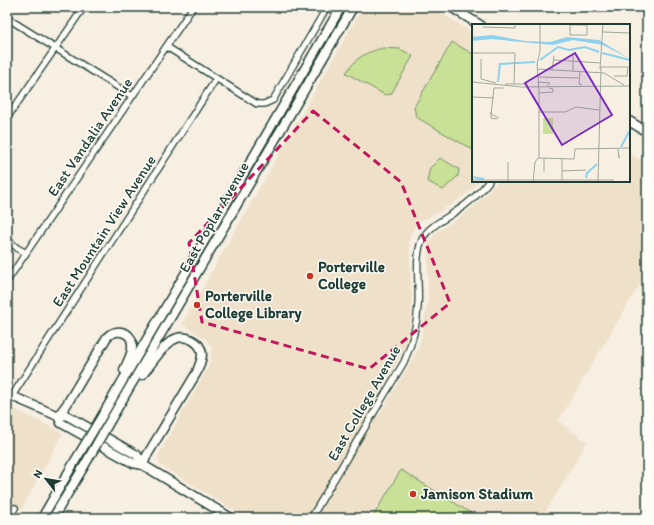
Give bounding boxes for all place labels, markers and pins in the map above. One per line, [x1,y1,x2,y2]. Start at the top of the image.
place label: Porterville College [318,258,385,294]
marker: Porterville College [305,271,315,281]
place label: Porterville College Library [205,287,302,323]
marker: Porterville College Library [192,300,202,310]
place label: Jamison Stadium [420,485,534,503]
marker: Jamison Stadium [408,489,418,499]

